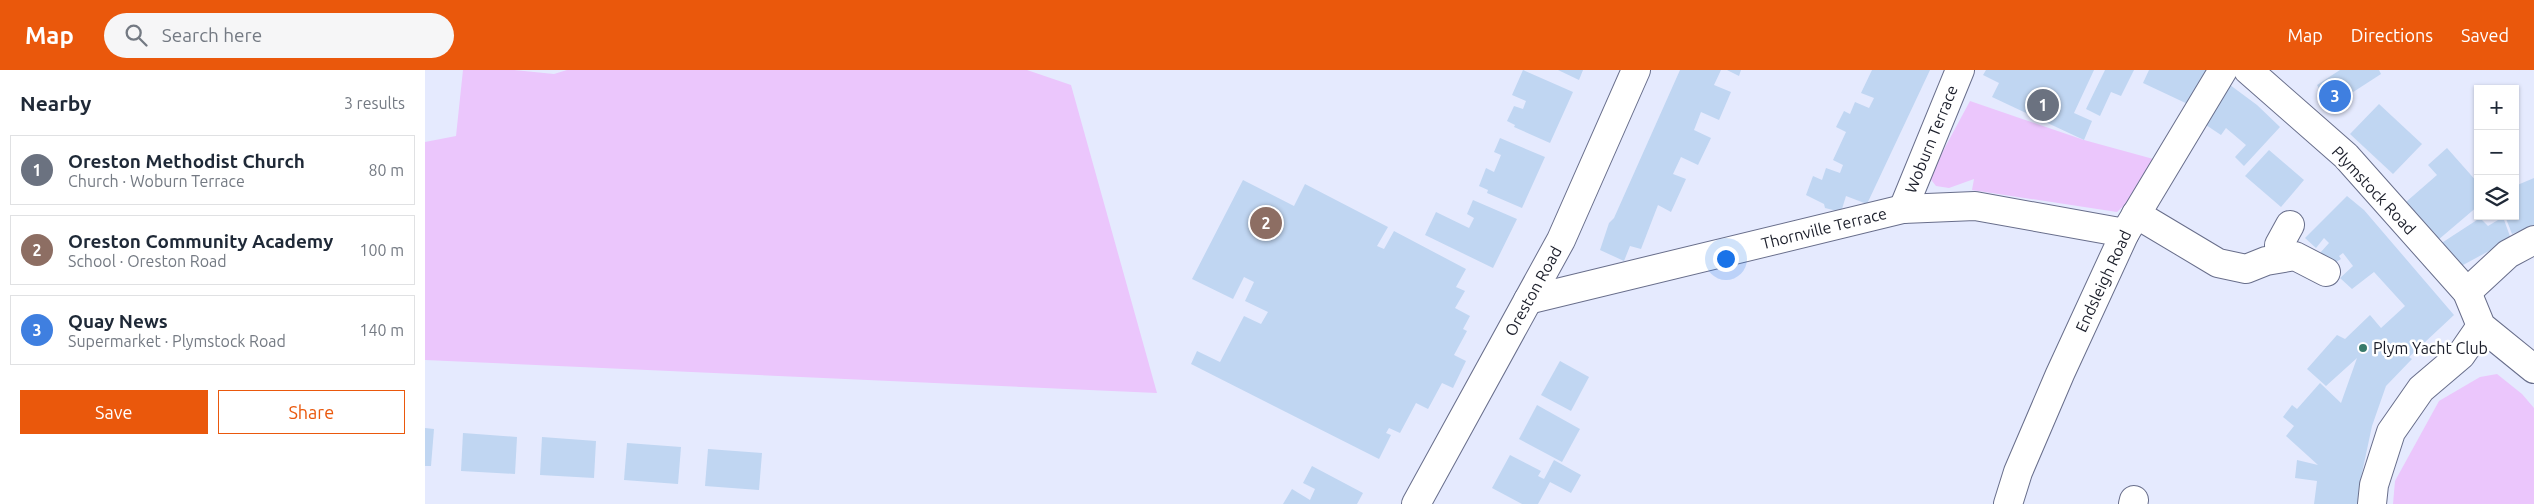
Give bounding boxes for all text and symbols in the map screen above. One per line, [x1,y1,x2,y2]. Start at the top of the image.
search box [104,13,454,58]
icon: search [122,21,150,49]
text: Map [25,22,74,49]
text: Search here [162,24,262,46]
text: Map [2287,25,2323,45]
text: Directions [2351,25,2433,45]
text: Saved [2461,25,2509,45]
pin: 3 [2319,77,2351,115]
street label: Woburn Terrace [1901,82,1961,196]
map controls [2474,85,2519,220]
button: + [2474,85,2519,130]
pin: 1 [2027,86,2059,124]
text: Nearby [20,91,91,115]
text: 3 results [344,94,405,112]
button: − [2474,130,2519,175]
street label: Plymstock Road [2329,142,2419,238]
text: Oreston Methodist Church [68,150,305,172]
text: 1 [32,161,42,179]
text: 80 m [368,161,404,179]
text: Church · Woburn Terrace [68,172,245,190]
button: layers [2474,175,2519,220]
pin: 2 [1250,204,1282,242]
street label: Thornville Terrace [1759,204,1889,252]
street label: Endsleigh Road [2072,227,2134,335]
text: Oreston Community Academy [68,230,333,252]
text: 2 [32,241,42,259]
text: 100 m [359,241,404,259]
street label: Oreston Road [1501,243,1565,339]
your location [1713,246,1739,272]
text: School · Oreston Road [68,252,227,270]
text: Quay News [68,310,168,332]
text: 3 [32,321,42,339]
text: 140 m [359,321,404,339]
text: Supermarket · Plymstock Road [68,332,286,350]
place label: Plym Yacht Club [2373,339,2488,357]
marker: Plym Yacht Club [2357,342,2369,354]
button: Save [20,390,208,434]
button: Share [218,390,405,434]

